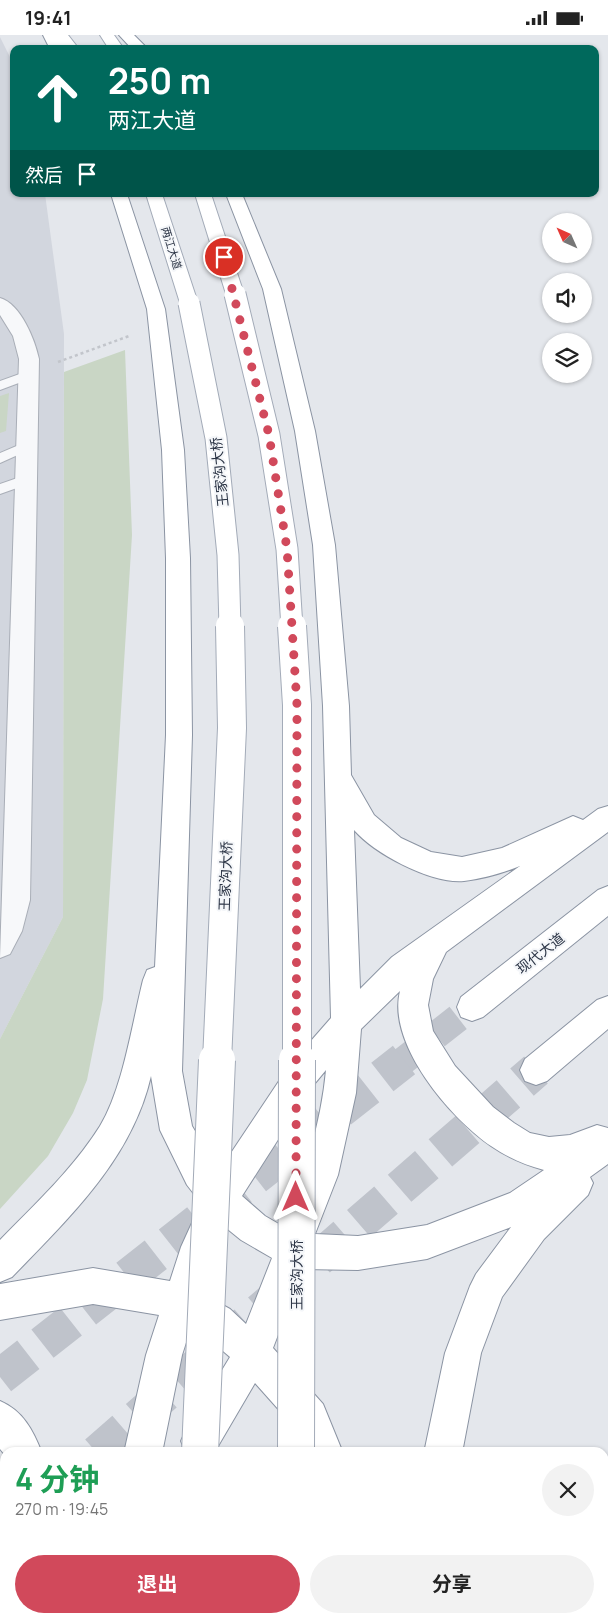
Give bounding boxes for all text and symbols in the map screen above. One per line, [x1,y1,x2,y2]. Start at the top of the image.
text: 19:41 [25,5,72,31]
text: 250 m [108,57,211,105]
icon: ahead [25,65,90,130]
text: 两江大道 [108,105,196,135]
icon: arrive [73,160,101,188]
text: 然后 [25,162,63,188]
north arrow [542,213,592,263]
map controls [542,213,592,383]
street label: 两江大道 [158,225,186,271]
pin [203,236,245,278]
icon: arrive [210,243,238,271]
button: sound [542,273,592,323]
button: layers [542,333,592,383]
street label: 王家沟大桥 [206,436,232,508]
street label: 王家沟大桥 [214,841,236,911]
street label: 现代大道 [512,928,568,978]
position arrow [269,1170,321,1222]
street label: 王家沟大桥 [287,1240,306,1310]
text: 4 分钟 [15,1458,99,1499]
button: close [542,1464,594,1516]
text: 270 m · 19:45 [15,1498,108,1520]
button: 退出 [15,1555,300,1613]
button: 分享 [310,1555,594,1613]

